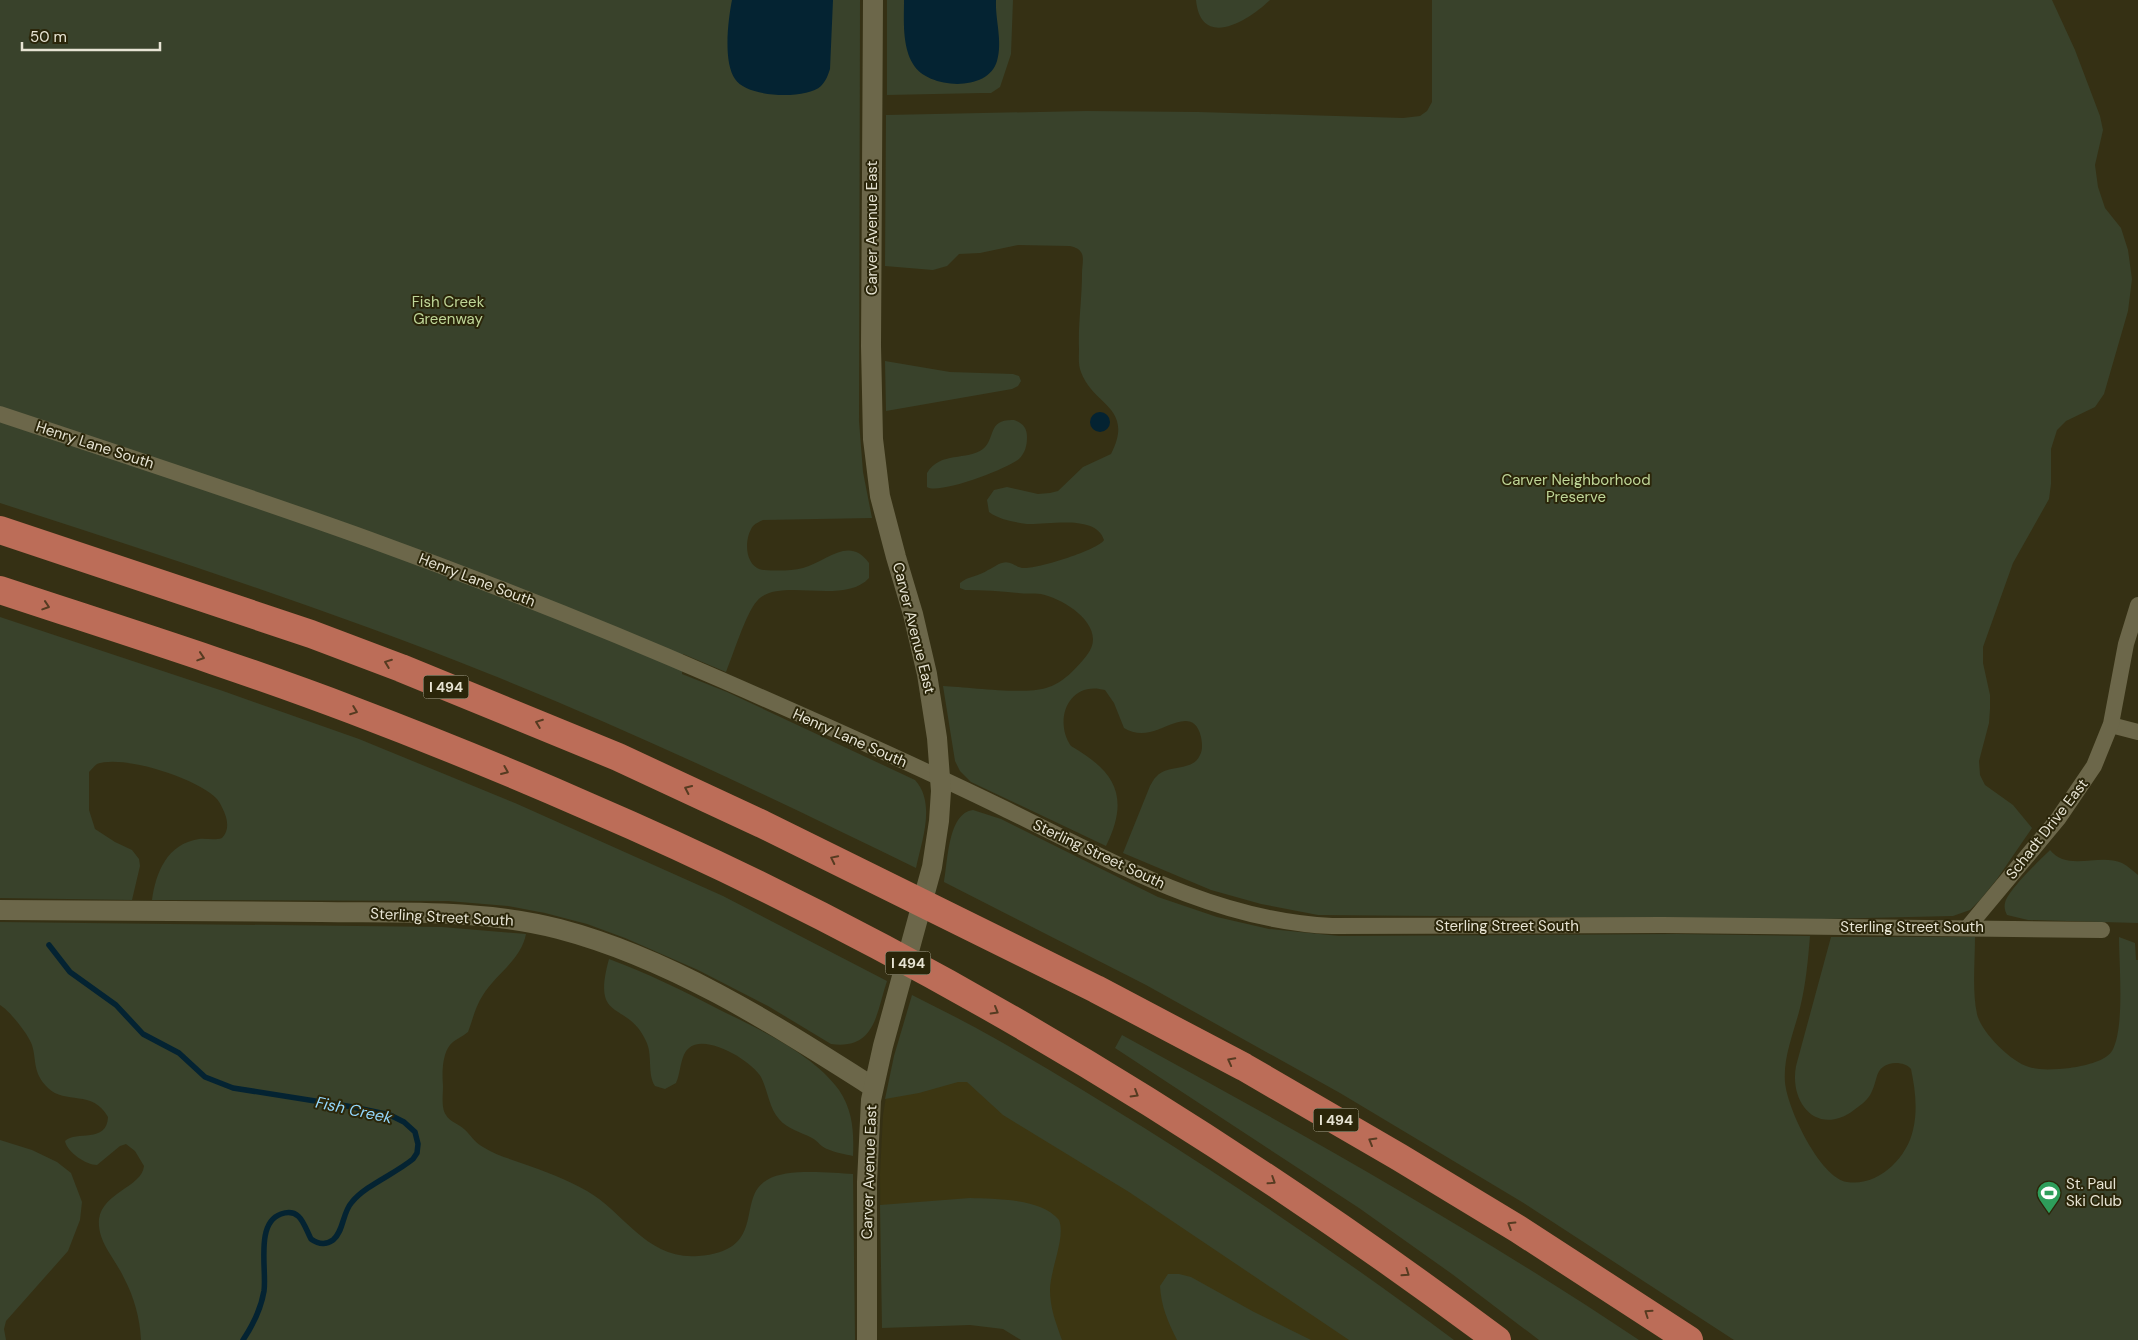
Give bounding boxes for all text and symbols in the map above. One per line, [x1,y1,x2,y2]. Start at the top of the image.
scale bar [22,20,160,52]
text: 50 m [30,27,67,47]
street label: Carver Avenue East [862,161,882,295]
park label: Fish Creek Greenway [412,292,485,329]
street label: Henry Lane South [33,416,157,474]
park label: Carver Neighborhood Preserve [1501,470,1651,507]
street label: Henry Lane South [416,549,538,611]
street label: Carver Avenue East [888,560,940,696]
one-way arrow [42,600,50,610]
one-way arrow [196,651,204,661]
one-way arrow [384,659,393,669]
road number: I 494 [424,676,468,699]
street label: Henry Lane South [790,704,910,772]
one-way arrow [349,705,358,715]
one-way arrow [535,719,544,729]
one-way arrow [500,765,509,775]
street label: Schadt Drive East [2001,774,2093,883]
one-way arrow [684,785,693,795]
street label: Sterling Street South [1030,815,1168,893]
one-way arrow [831,855,840,865]
street label: Sterling Street South [370,903,514,931]
street label: Sterling Street South [1435,916,1579,936]
street label: Sterling Street South [1840,917,1984,937]
road number: I 494 [886,951,930,974]
one-way arrow [990,1005,999,1015]
one-way arrow [1228,1057,1237,1067]
one-way arrow [1129,1087,1138,1097]
water label: Fish Creek [314,1092,395,1129]
street label: Carver Avenue East [857,1104,881,1240]
road number: I 494 [1314,1108,1358,1132]
one-way arrow [1369,1138,1378,1148]
place label: St. Paul Ski Club [2066,1174,2122,1211]
one-way arrow [1266,1175,1275,1184]
sports icon: St. Paul Ski Club [2036,1180,2062,1214]
one-way arrow [1508,1222,1517,1232]
one-way arrow [1400,1267,1409,1276]
one-way arrow [1645,1310,1654,1319]

